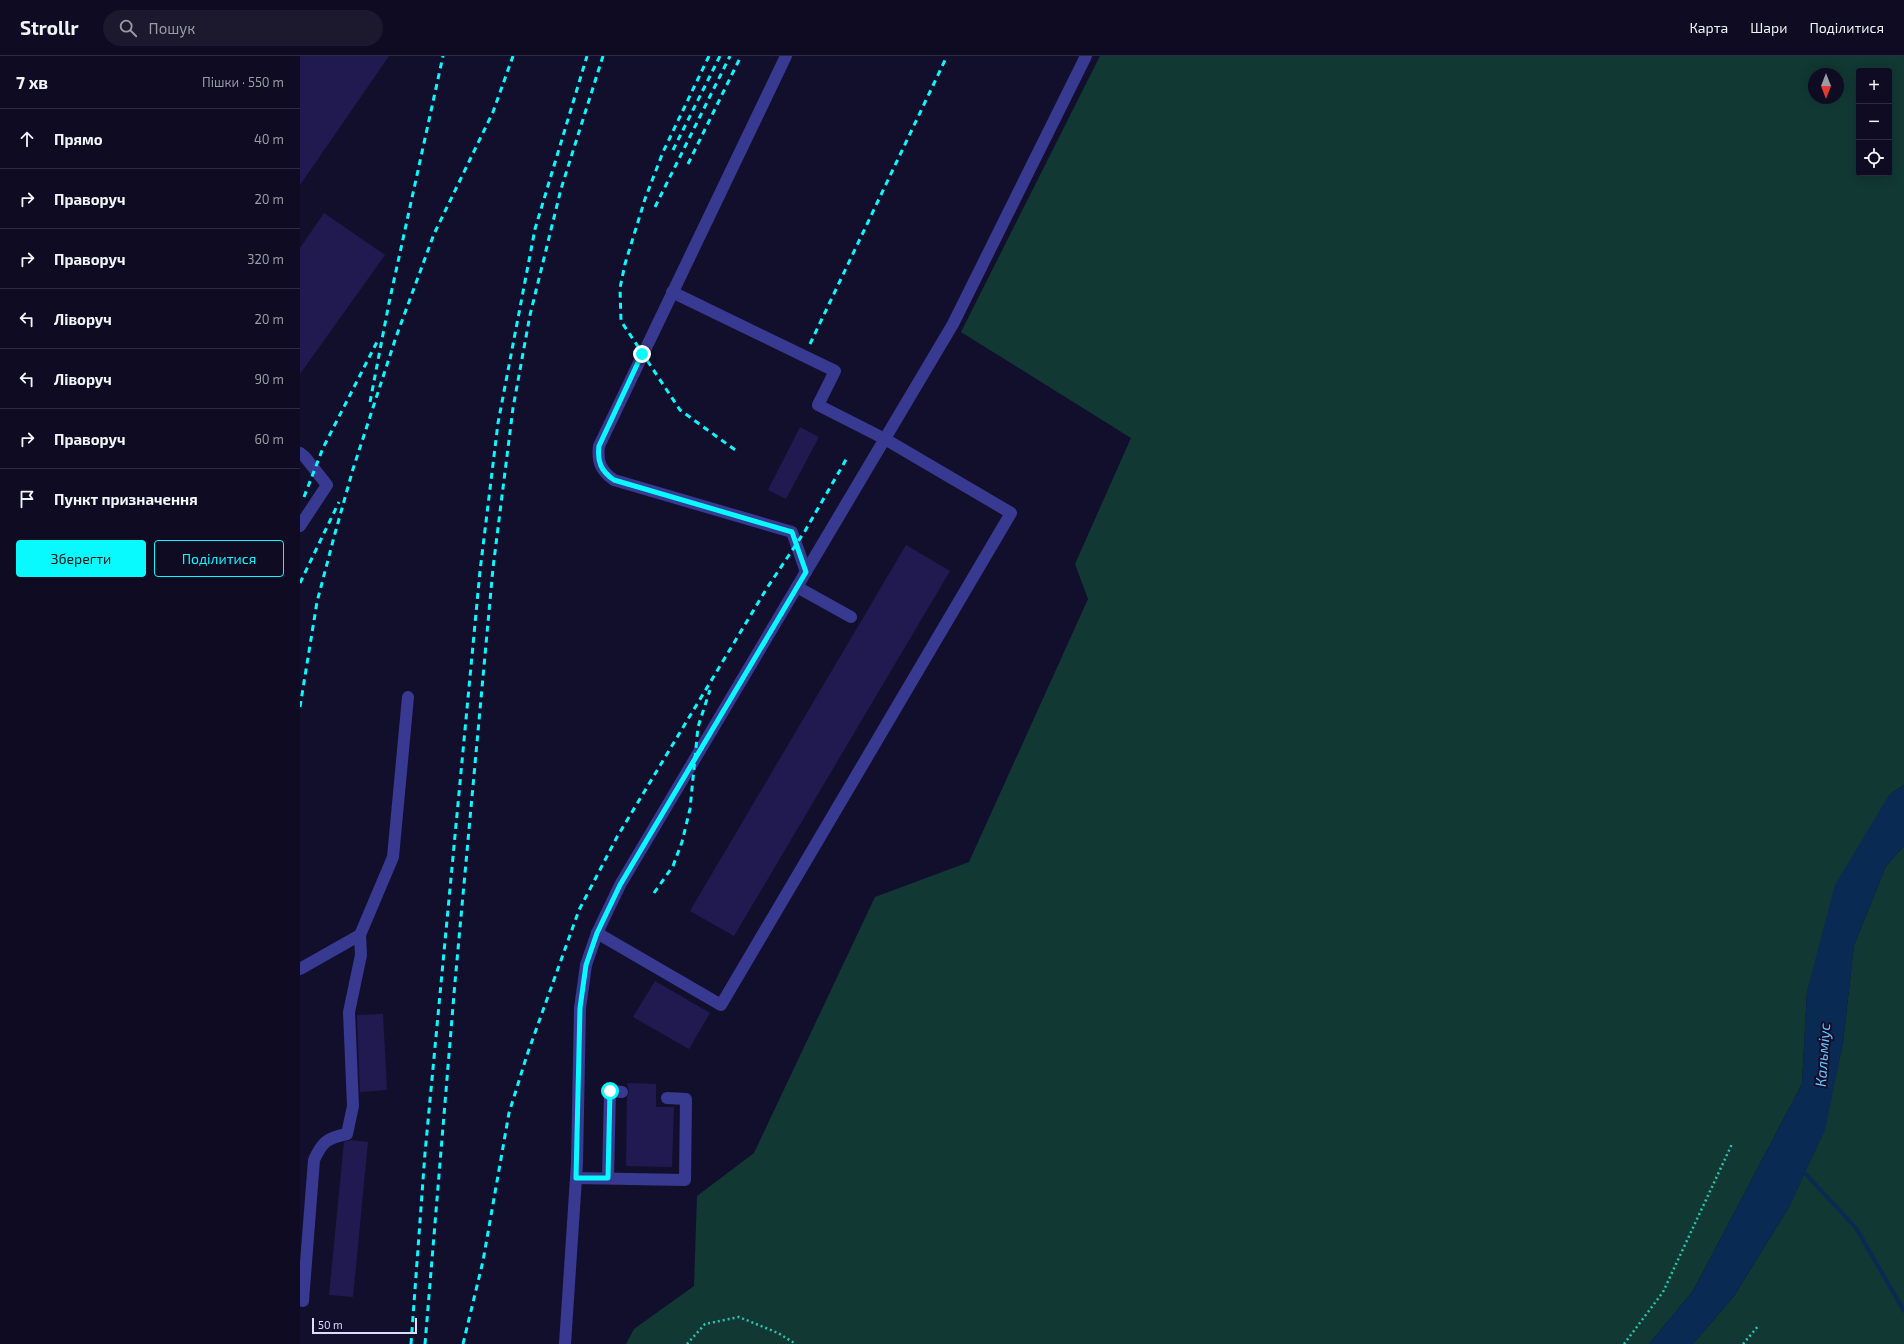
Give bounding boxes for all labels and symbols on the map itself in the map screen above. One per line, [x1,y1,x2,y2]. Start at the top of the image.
north arrow [1808,68,1844,104]
route end [633,345,651,363]
water label: Кальміус [1811,1022,1833,1087]
route start [601,1082,619,1100]
scale bar [312,1316,417,1335]

